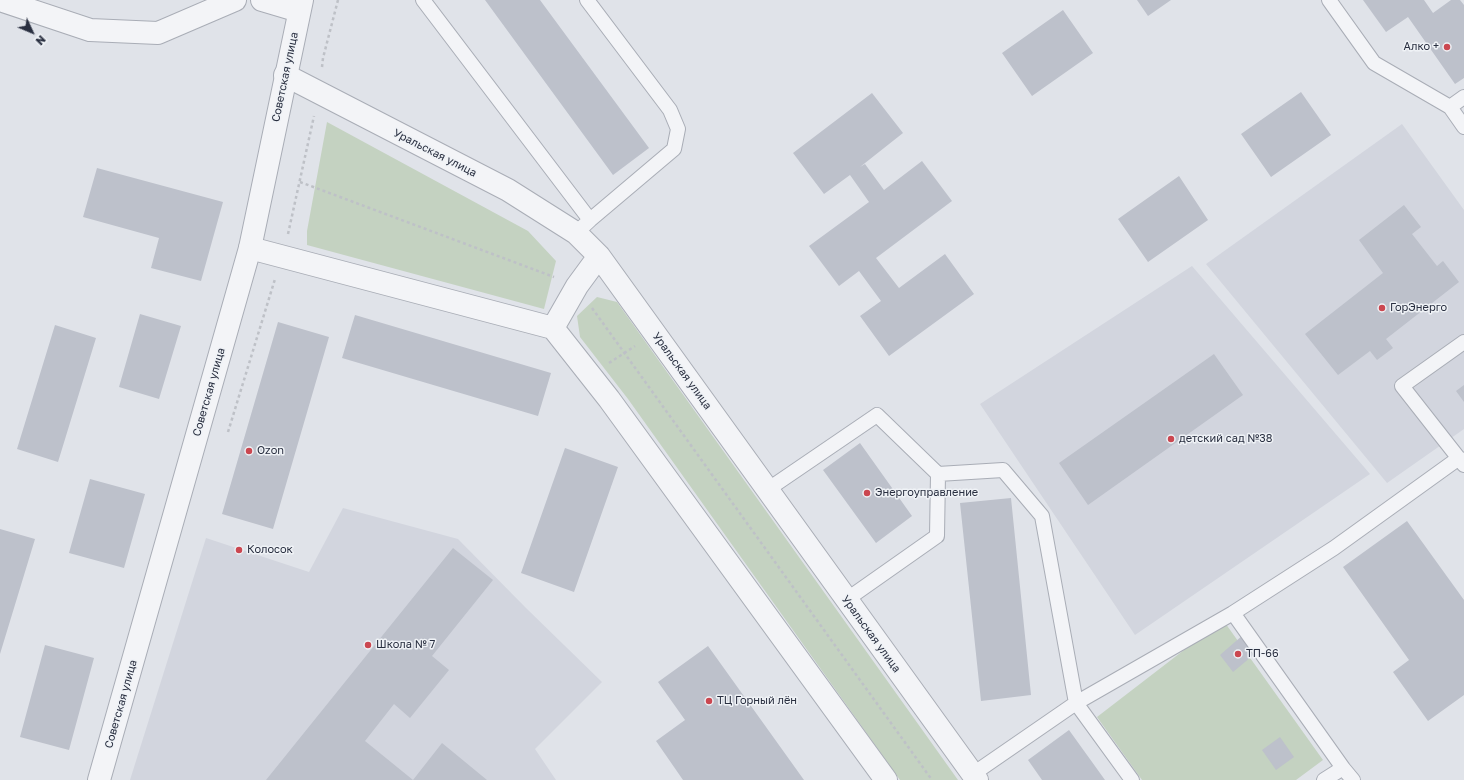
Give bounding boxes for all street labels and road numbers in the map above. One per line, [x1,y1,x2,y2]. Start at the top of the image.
street label: Советская улица [269,31,301,123]
street label: Уральская улица [391,126,479,180]
street label: Уральская улица [650,330,714,412]
street label: Советская улица [190,346,228,438]
street label: Уральская улица [839,593,903,675]
street label: Советская улица [102,658,140,750]

